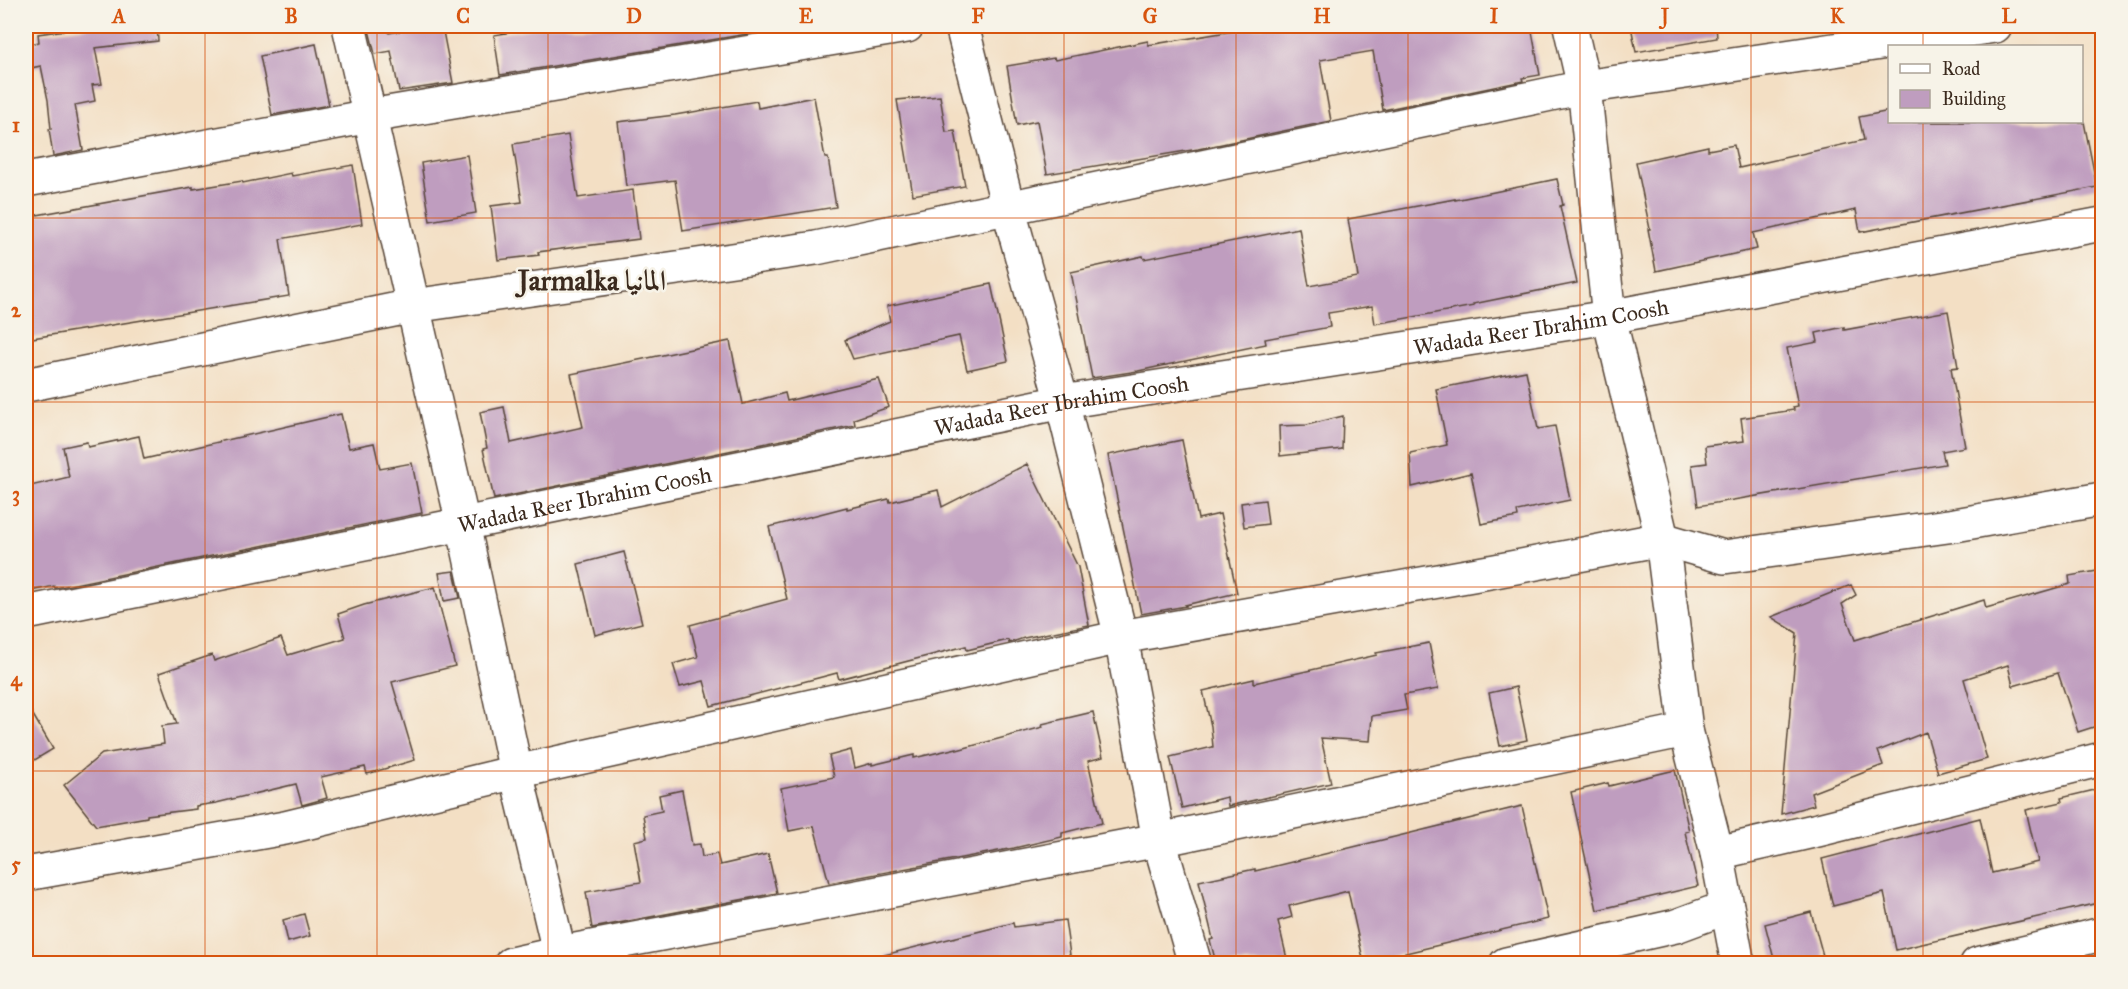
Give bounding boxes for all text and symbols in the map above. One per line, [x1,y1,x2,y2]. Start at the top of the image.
text: A [110,4,126,28]
text: B [284,4,298,28]
text: C [456,4,470,28]
text: D [626,4,642,28]
text: E [799,4,814,28]
text: F [971,4,985,28]
text: G [1143,4,1158,28]
text: H [1313,4,1331,28]
text: I [1490,4,1499,28]
text: J [1658,4,1670,30]
text: K [1830,4,1845,28]
text: L [2002,4,2017,28]
legend [1888,45,2083,123]
text: Road [1942,58,1980,80]
text: Building [1942,88,2006,111]
text: 1 [12,113,20,137]
district label: Jarmalka المانيا [514,263,666,298]
street label: Wadada Reer Ibrahim Coosh [1411,293,1671,361]
text: 2 [11,298,22,322]
street label: Wadada Reer Ibrahim Coosh [932,370,1190,442]
street label: Wadada Reer Ibrahim Coosh [455,461,714,539]
text: 3 [12,482,20,507]
text: 4 [10,667,22,692]
text: 5 [11,852,21,876]

